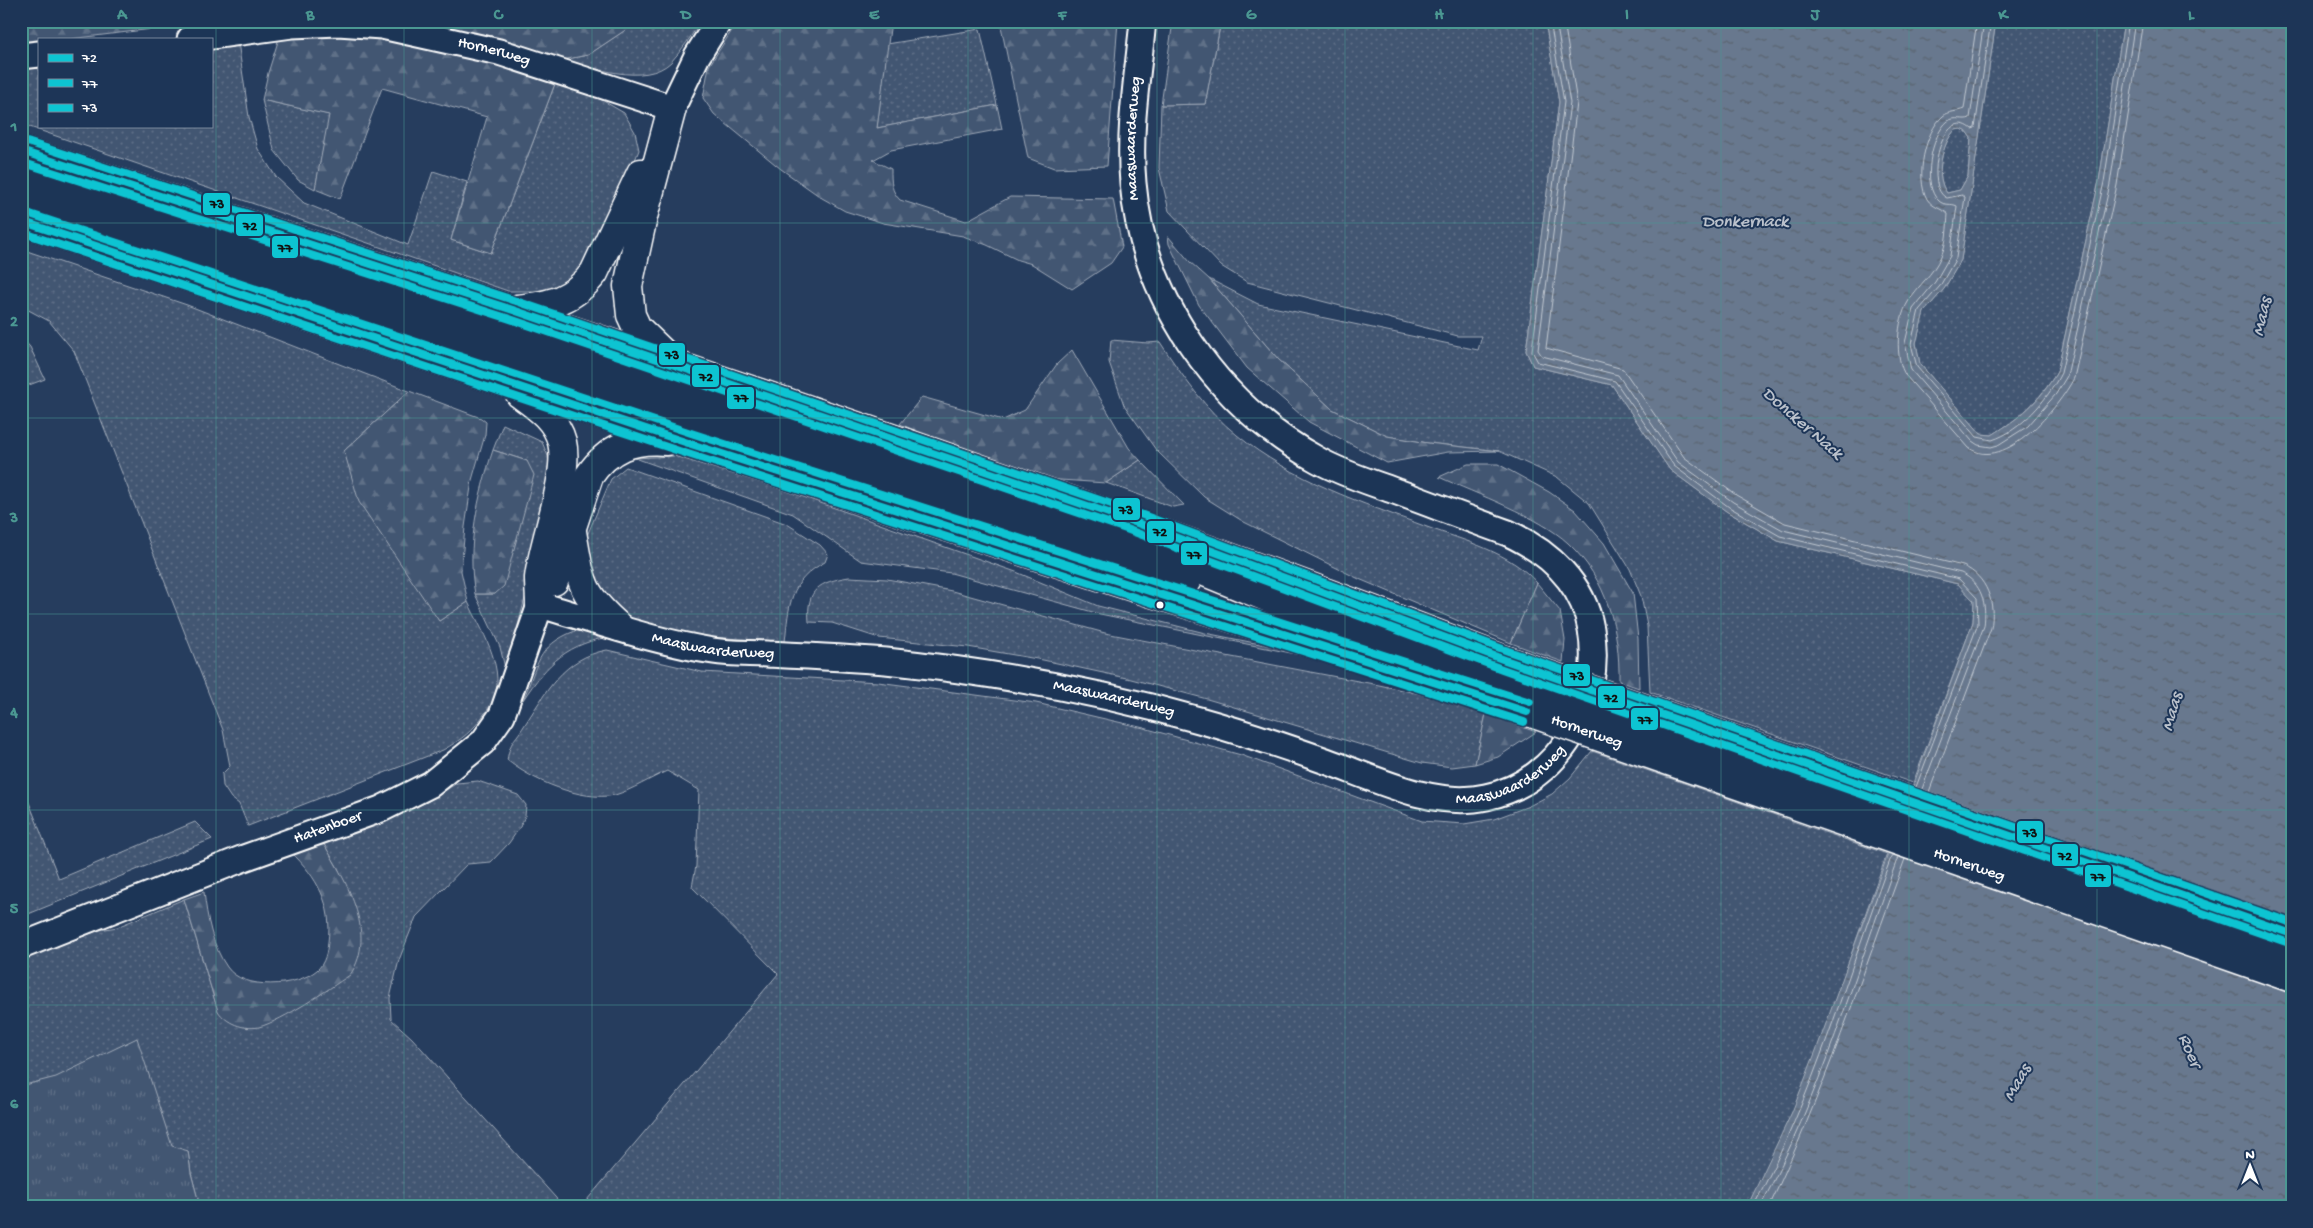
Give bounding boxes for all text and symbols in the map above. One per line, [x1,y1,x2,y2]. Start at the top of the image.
text: A [116,7,128,26]
text: B [305,7,315,26]
text: C [493,7,504,26]
text: D [679,7,692,26]
text: E [869,7,880,26]
text: F [1057,7,1068,26]
text: G [1246,7,1257,26]
text: H [1434,7,1444,26]
text: I [1625,7,1629,26]
text: J [1810,7,1821,26]
text: K [1998,7,2010,26]
text: L [2188,7,2195,26]
street label: Hornerweg [456,34,533,71]
legend [38,38,212,128]
text: 72 [81,50,97,68]
text: 77 [81,76,99,94]
street label: Maaswaarderweg [1122,76,1146,201]
text: 73 [81,100,98,118]
text: 1 [10,119,17,138]
line badge: 73 [202,192,231,216]
text: 73 [209,197,224,214]
water label: Donkernack [1702,212,1790,233]
line badge: 72 [235,213,264,237]
text: 72 [242,219,257,236]
line badge: 77 [271,235,299,259]
text: 77 [277,241,293,258]
water label: Maas [2249,293,2278,338]
text: 2 [10,314,18,333]
line badge: 73 [658,342,686,366]
text: 73 [664,348,679,365]
line badge: 72 [691,364,720,388]
text: 72 [698,370,713,387]
water label: Doncker Nack [1758,383,1848,466]
line badge: 77 [726,386,755,410]
text: 77 [733,391,749,408]
line badge: 73 [1112,497,1141,521]
text: 73 [1118,503,1133,520]
text: 3 [9,510,18,529]
line badge: 72 [1146,520,1175,544]
text: 72 [1152,525,1167,542]
line badge: 77 [1180,542,1208,566]
text: 77 [1186,548,1202,565]
unlabelled marker [1155,600,1165,610]
street label: Maaswaarderweg [650,629,775,664]
line badge: 73 [1562,663,1591,687]
text: 73 [1569,669,1584,686]
street label: Maaswaarderweg [1052,676,1176,722]
line badge: 72 [1597,685,1626,709]
water label: Maas [2158,688,2189,734]
text: 72 [1603,691,1618,708]
text: 4 [9,705,18,724]
line badge: 77 [1630,707,1659,731]
street label: Hornerweg [1548,711,1625,753]
text: 77 [1637,713,1653,730]
street label: Maaswaarderweg [1456,742,1570,809]
street label: Hatenboer [291,807,366,849]
line badge: 73 [2016,820,2044,844]
text: 73 [2022,826,2037,843]
line badge: 72 [2051,843,2079,867]
street label: Hornerweg [1931,844,2007,887]
text: 72 [2057,849,2072,866]
line badge: 77 [2084,864,2112,888]
text: 77 [2090,870,2106,887]
text: 5 [10,901,19,920]
water label: Roer [2173,1031,2207,1074]
water label: Maas [1999,1059,2038,1105]
text: 6 [10,1096,19,1115]
north arrow [2226,1140,2276,1190]
text: N [2245,1147,2255,1164]

